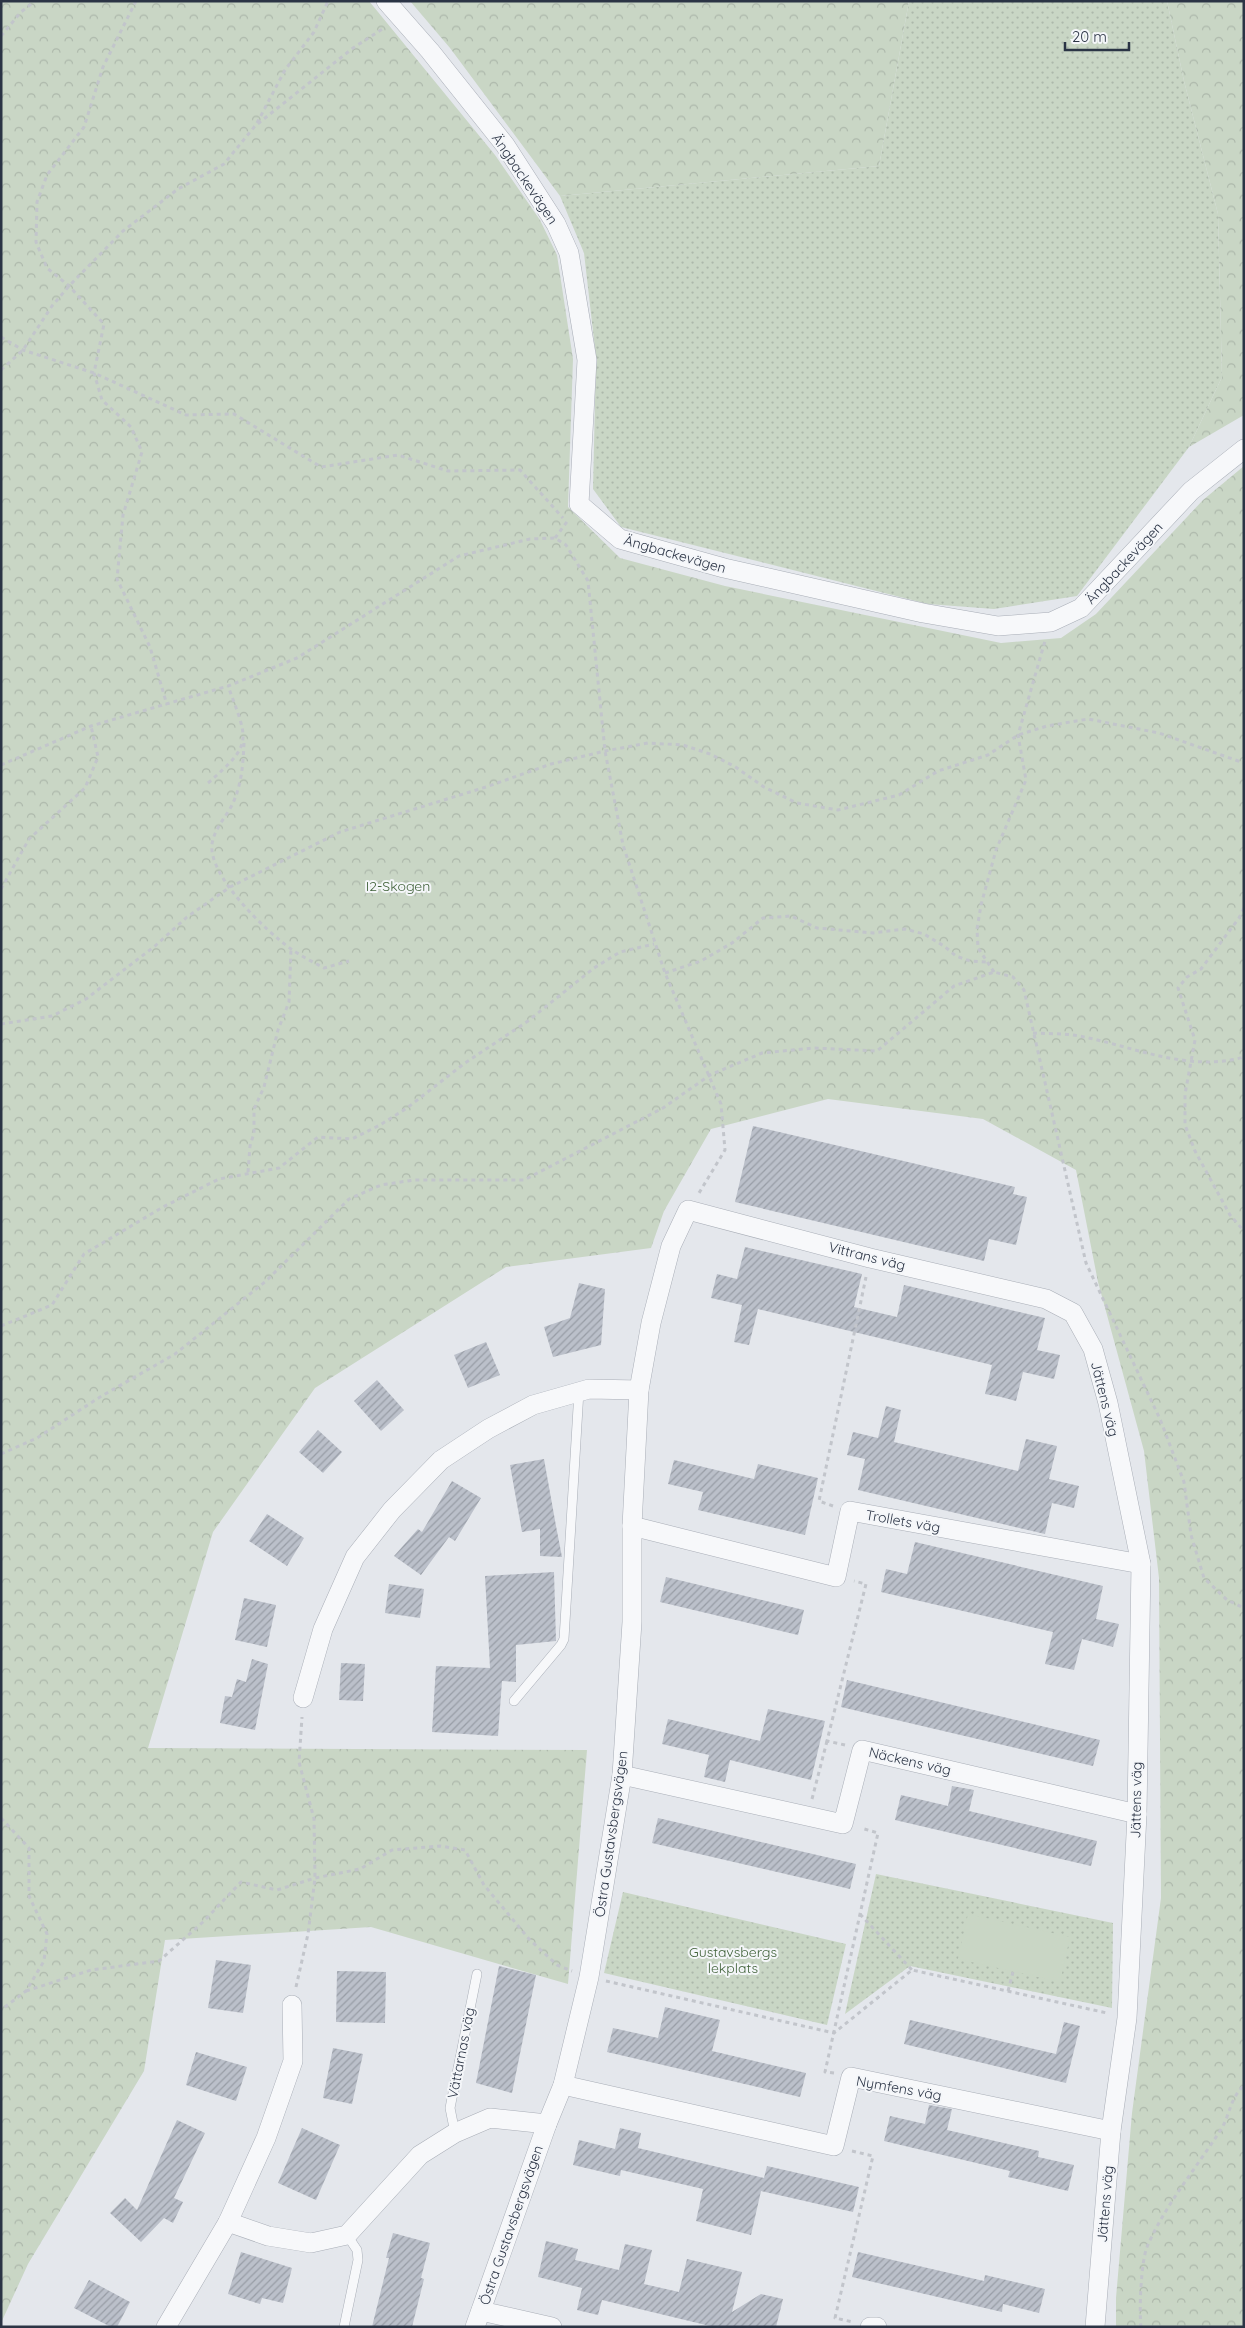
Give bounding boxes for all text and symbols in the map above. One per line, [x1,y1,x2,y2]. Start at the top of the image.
scale bar [1065,20,1129,52]
text: 20 m [1072,27,1107,46]
street label: Ängbackevägen [488,130,562,228]
street label: Ängbackevägen [1081,518,1167,608]
street label: Ängbackevägen [622,531,728,577]
park label: I2-Skogen [366,877,430,895]
street label: Vittrans väg [827,1238,907,1274]
street label: Jättens väg [1087,1360,1123,1438]
street label: Trollets väg [864,1506,942,1536]
street label: Näckens väg [867,1743,953,1779]
street label: Östra Gustavsbergsvägen [590,1750,632,1918]
street label: Jättens väg [1126,1761,1146,1839]
park label: Gustavsbergs lekplats [689,1943,777,1977]
street label: Vättarnas väg [443,2006,479,2100]
street label: Nymfens väg [855,2072,943,2104]
street label: Östra Gustavsbergsvägen [475,2143,547,2307]
street label: Jättens väg [1093,2165,1117,2243]

